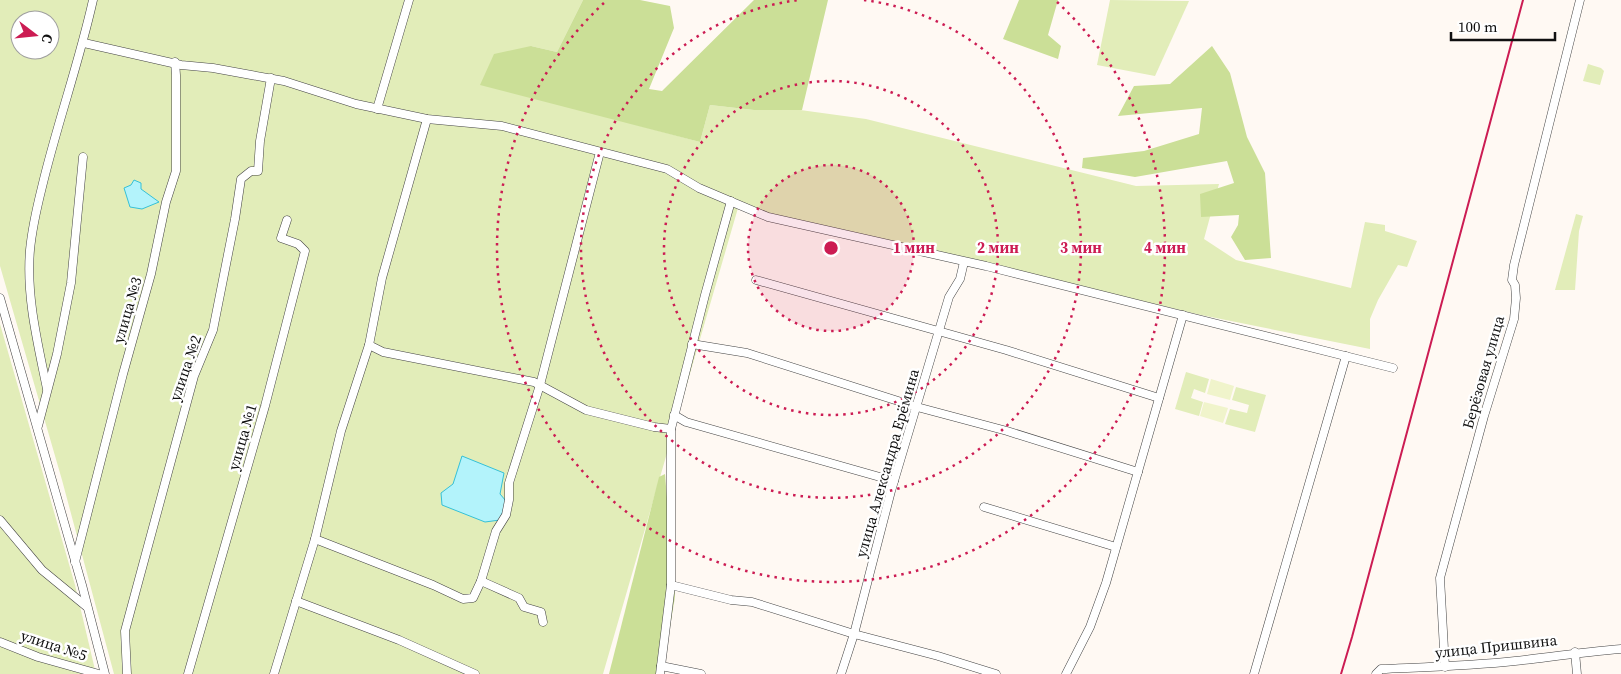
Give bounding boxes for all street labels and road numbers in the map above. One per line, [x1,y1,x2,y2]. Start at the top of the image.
street label: улица №3 [107,274,147,346]
street label: Берёзовая улица [1457,313,1509,431]
street label: улица №2 [164,332,206,404]
street label: улица Александра Ерёмина [850,366,924,560]
street label: улица №1 [222,401,262,473]
street label: улица №5 [18,624,90,666]
street label: улица Пришвина [1434,629,1558,663]

